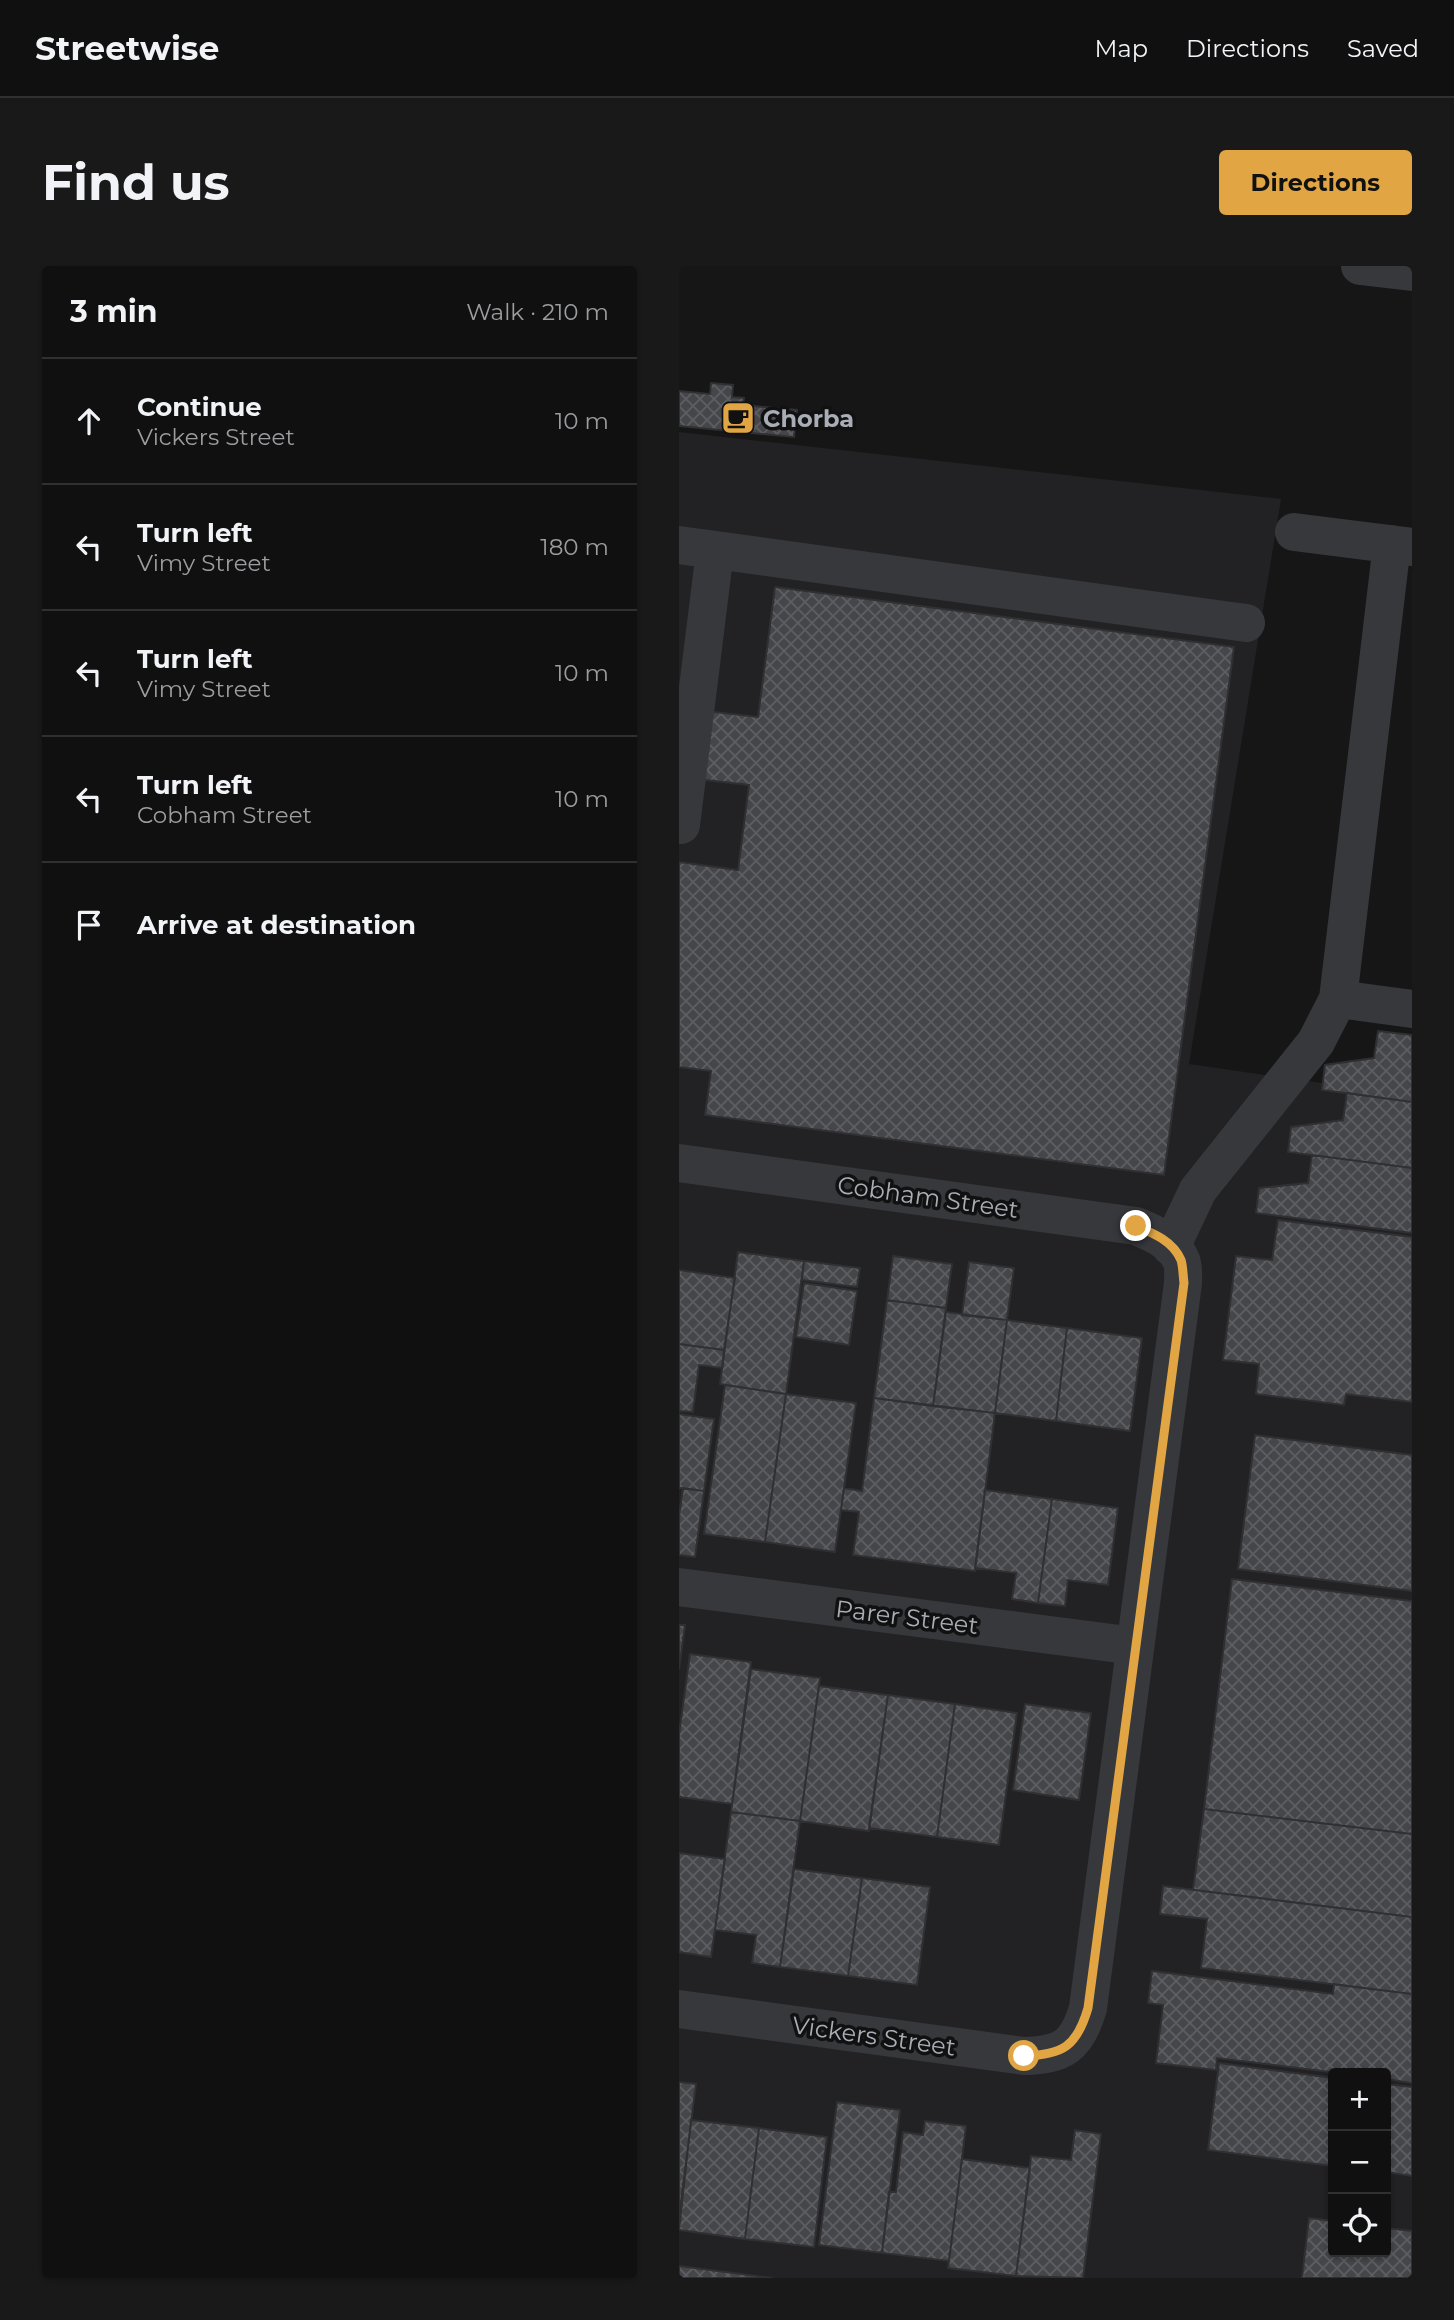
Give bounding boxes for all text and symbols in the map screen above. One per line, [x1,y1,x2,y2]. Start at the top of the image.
text: Streetwise [35,28,219,68]
text: Map [1095,34,1148,63]
text: Directions [1186,34,1309,63]
text: Saved [1347,34,1419,63]
button: Directions [1219,150,1412,215]
text: Find us [42,153,230,212]
text: 3 min [70,293,157,330]
text: Walk · 210 m [466,298,609,326]
text: Continue [137,391,262,423]
cafe icon: Chorba [719,399,757,437]
icon: ahead [70,402,108,440]
place label: Chorba [763,404,854,433]
text: 10 m [555,407,609,435]
text: Vickers Street [137,423,295,451]
text: Turn left [137,517,253,549]
icon: left [70,528,108,566]
text: 180 m [540,533,609,561]
text: Vimy Street [137,549,271,577]
text: Turn left [137,643,253,675]
icon: left [70,654,108,692]
text: 10 m [555,659,609,687]
text: Vimy Street [137,675,271,703]
text: Turn left [137,769,253,801]
icon: left [70,780,108,818]
text: 10 m [555,785,609,813]
text: Cobham Street [137,801,312,829]
icon: arrive [70,906,108,944]
text: Arrive at destination [137,909,416,941]
street label: Cobham Street [836,1170,1021,1224]
route end [1120,1210,1151,1241]
street label: Parer Street [834,1594,980,1640]
street label: Vickers Street [790,2010,958,2062]
route start [1008,2040,1039,2071]
map controls [1328,2068,1391,2257]
button: + [1328,2068,1391,2131]
button: − [1328,2131,1391,2194]
button: locate [1328,2194,1391,2257]

